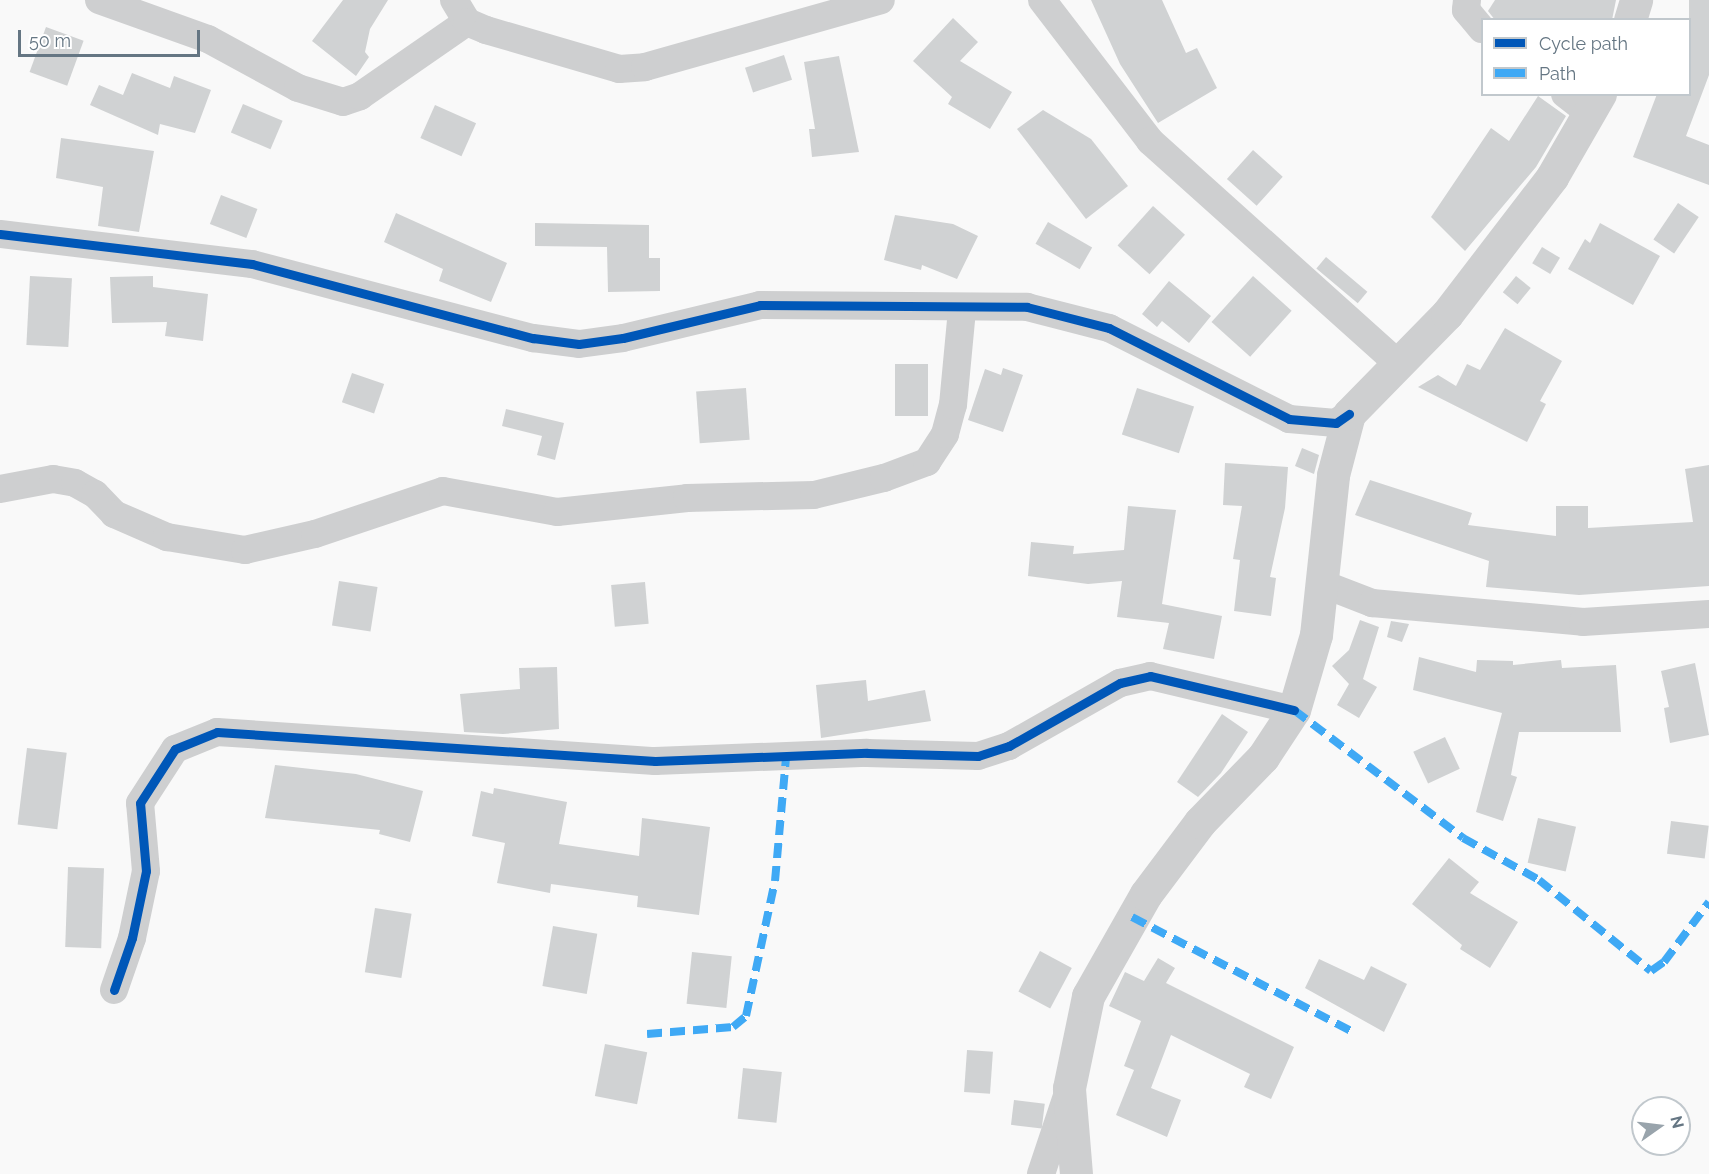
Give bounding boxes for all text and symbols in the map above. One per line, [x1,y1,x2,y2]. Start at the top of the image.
scale bar [21,18,202,56]
legend [1481,18,1691,96]
text: 50 m [29,30,71,51]
text: Cycle path [1539,33,1628,54]
text: Path [1539,63,1576,84]
north arrow [1631,1096,1691,1156]
text: N [1666,1114,1688,1130]

